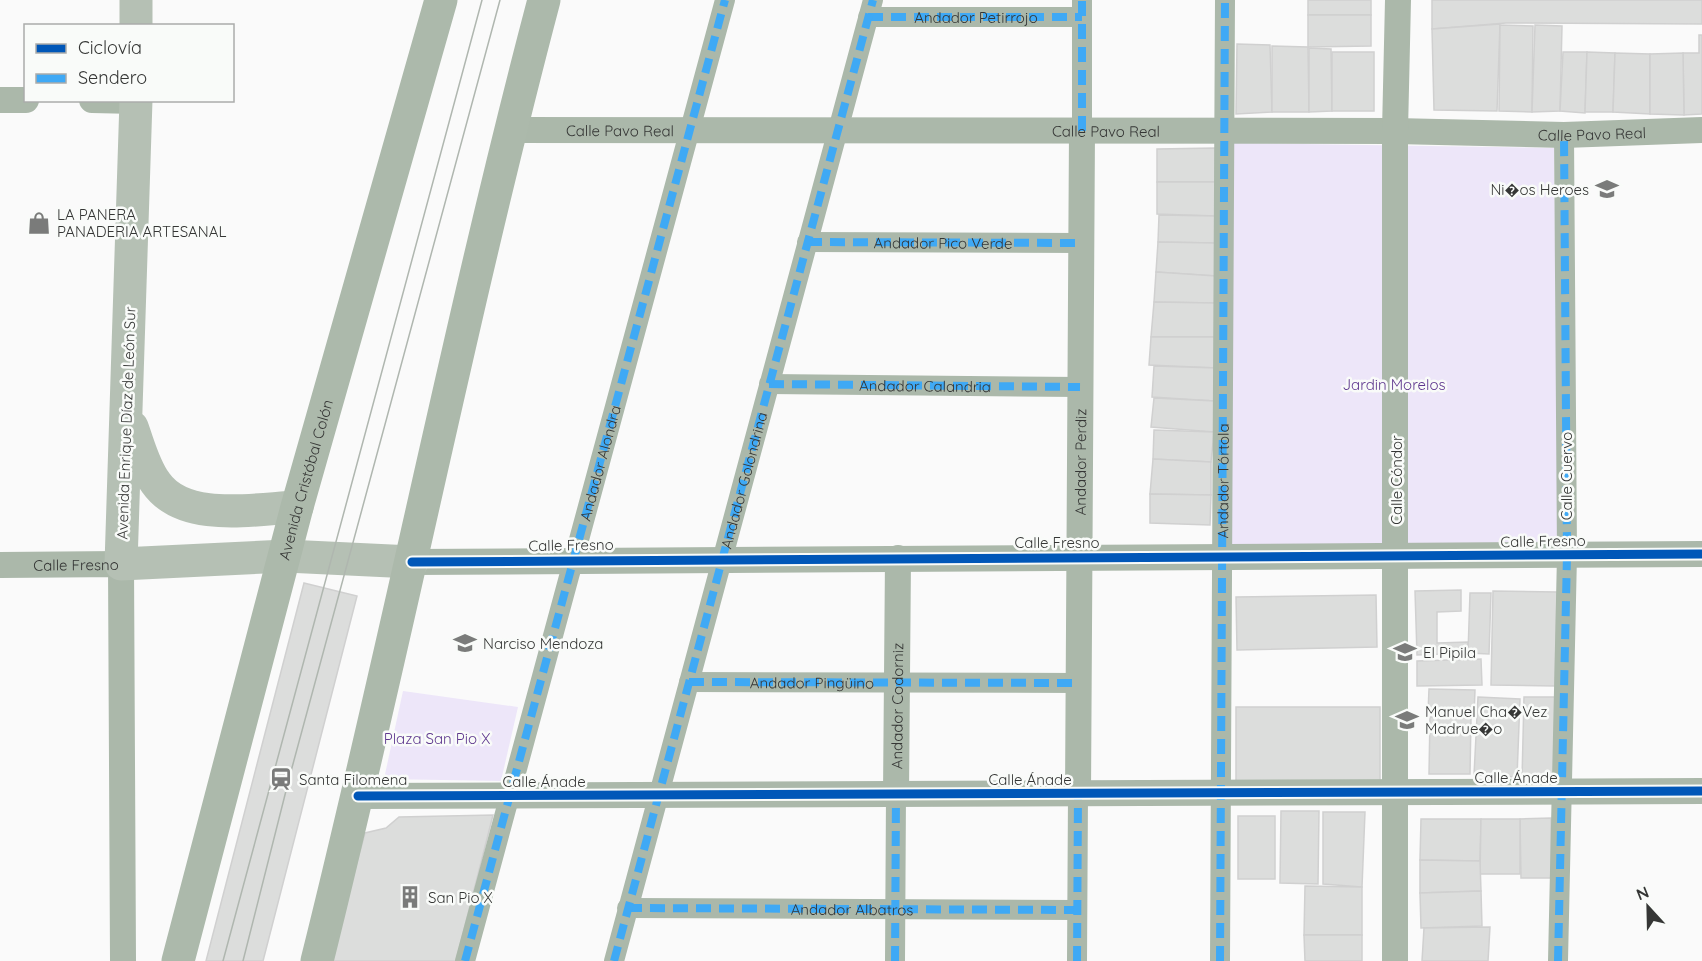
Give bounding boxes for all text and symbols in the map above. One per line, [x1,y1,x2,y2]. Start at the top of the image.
street label: Andador Petirrojo [914,8,1038,27]
legend [24,24,234,102]
text: Ciclovía [78,36,142,59]
text: Sendero [78,66,147,89]
street label: Calle Pavo Real [566,121,674,140]
street label: Calle Pavo Real [1052,121,1160,140]
street label: Calle Pavo Real [1538,123,1646,145]
school or university icon: Ni�os Heroes [1594,176,1620,202]
place label: Ni�os Heroes [1490,180,1589,199]
place label: LA PANERA PANADERIA ARTESANAL [57,205,226,241]
shop icon: LA PANERA PANADERIA ARTESANAL [26,210,52,236]
street label: Andador Pico Verde [874,233,1012,252]
street label: Avenida Enrique Díaz de León Sur [112,306,140,540]
street label: Andador Calandria [859,375,991,396]
park label: Jardin Morelos [1343,375,1445,394]
street label: Avenida Cristóbal Colón [274,397,337,562]
street label: Andador Alondra [575,403,624,523]
street label: Andador Perdiz [1070,409,1090,515]
street label: Andador Golondrina [716,410,771,551]
street label: Andador Tórtola [1213,423,1232,539]
street label: Calle Cuervo [1557,432,1576,520]
street label: Calle Cóndor [1387,435,1406,525]
street label: Calle Fresno [1500,531,1586,551]
street label: Calle Fresno [1014,533,1100,552]
street label: Calle Fresno [528,535,614,555]
street label: Calle Fresno [33,555,119,574]
school or university icon: Narciso Mendoza [452,630,478,656]
place label: Narciso Mendoza [483,634,603,653]
school or university icon: El Pipila [1392,639,1418,665]
street label: Andador Codorniz [887,643,907,769]
place label: El Pipila [1423,643,1476,662]
street label: Andador Pingüino [750,673,874,692]
place label: Manuel Cha�Vez Madrue�o [1425,702,1547,738]
school or university icon: Manuel Cha�Vez Madrue�o [1394,707,1420,733]
park label: Plaza San Pio X [384,729,490,748]
station icon: Santa Filomena [268,766,294,792]
street label: Calle Ánade [1474,768,1558,787]
place label: Santa Filomena [299,770,407,789]
street label: Calle Ánade [988,770,1072,789]
street label: Calle Ánade [502,772,586,791]
north arrow [1618,877,1678,937]
text: N [1633,882,1652,905]
building icon: San Pio X [397,884,423,910]
place label: San Pio X [428,888,493,907]
street label: Andador Albatros [791,899,913,919]

